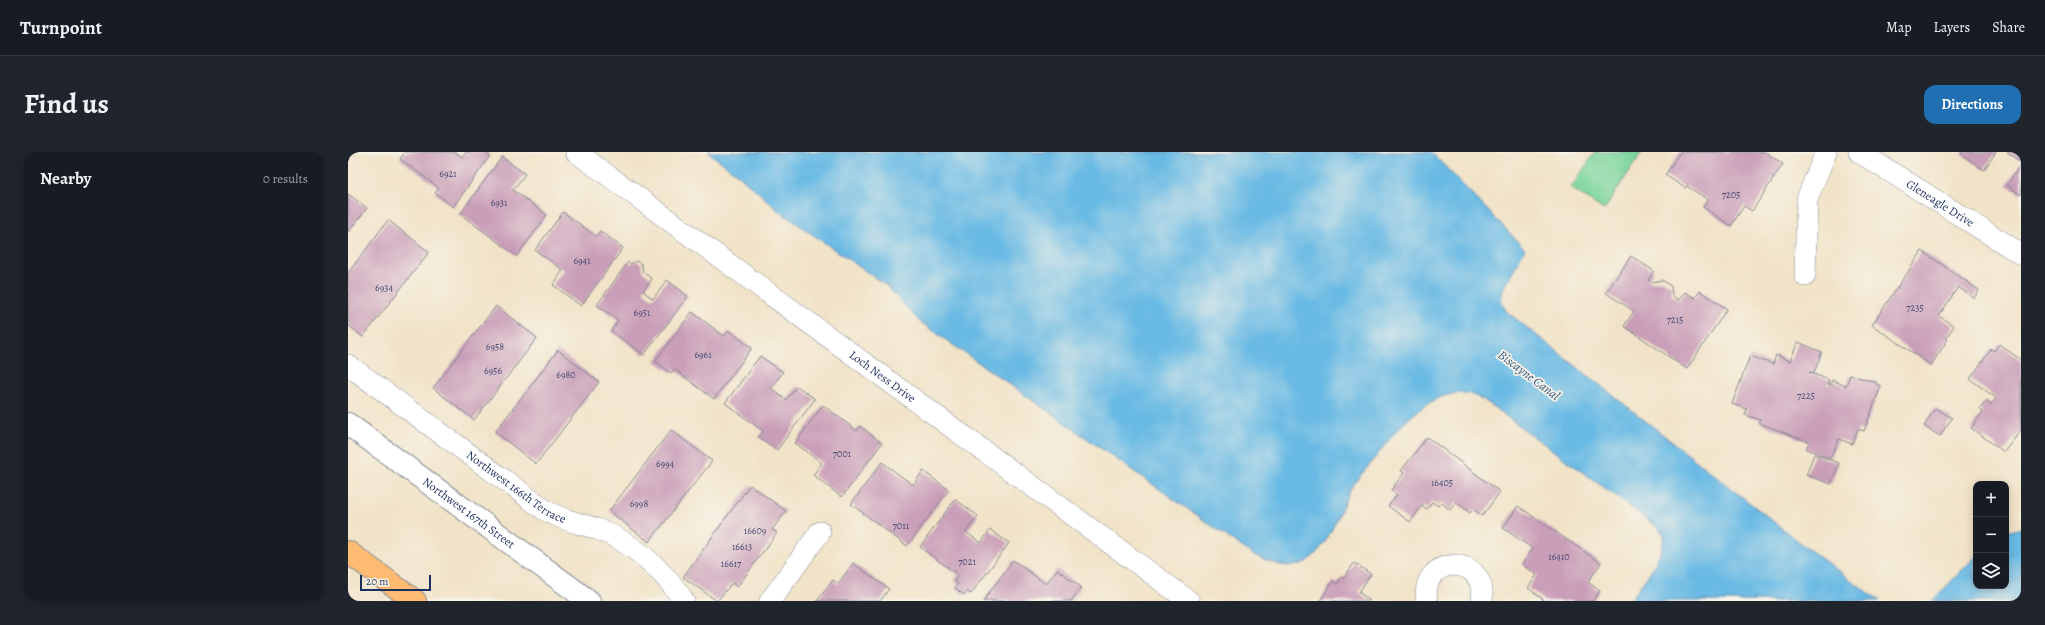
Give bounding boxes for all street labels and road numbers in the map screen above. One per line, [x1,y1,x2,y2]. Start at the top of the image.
street label: Gleneagle Drive [1903,176,1977,231]
street label: Loch Ness Drive [846,347,919,406]
street label: Northwest 166th Terrace [463,447,568,527]
street label: Northwest 167th Street [419,473,518,552]

